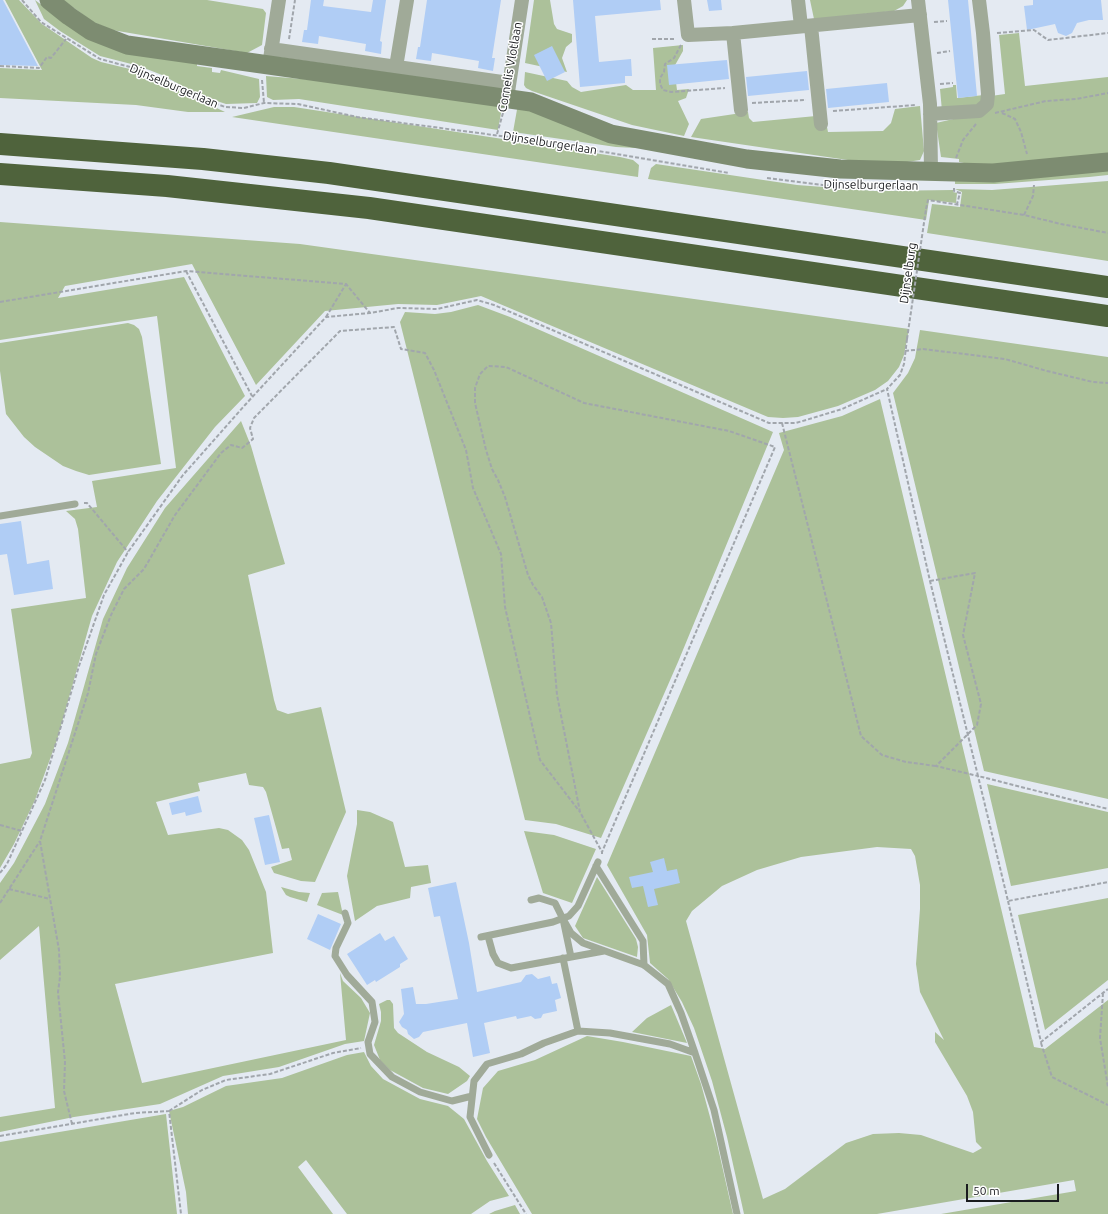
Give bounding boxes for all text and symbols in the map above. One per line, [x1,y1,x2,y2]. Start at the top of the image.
street label: Cornelis Vlotlaan [495,21,525,113]
street label: Dijnselburgerlaan [127,61,221,111]
street label: Dijnselburgerlaan [502,128,598,158]
street label: Dijnselburgerlaan [823,177,919,193]
street label: Dijnselburg [897,242,919,304]
scale bar [968,1176,1061,1202]
text: 50 m [973,1184,1000,1197]

